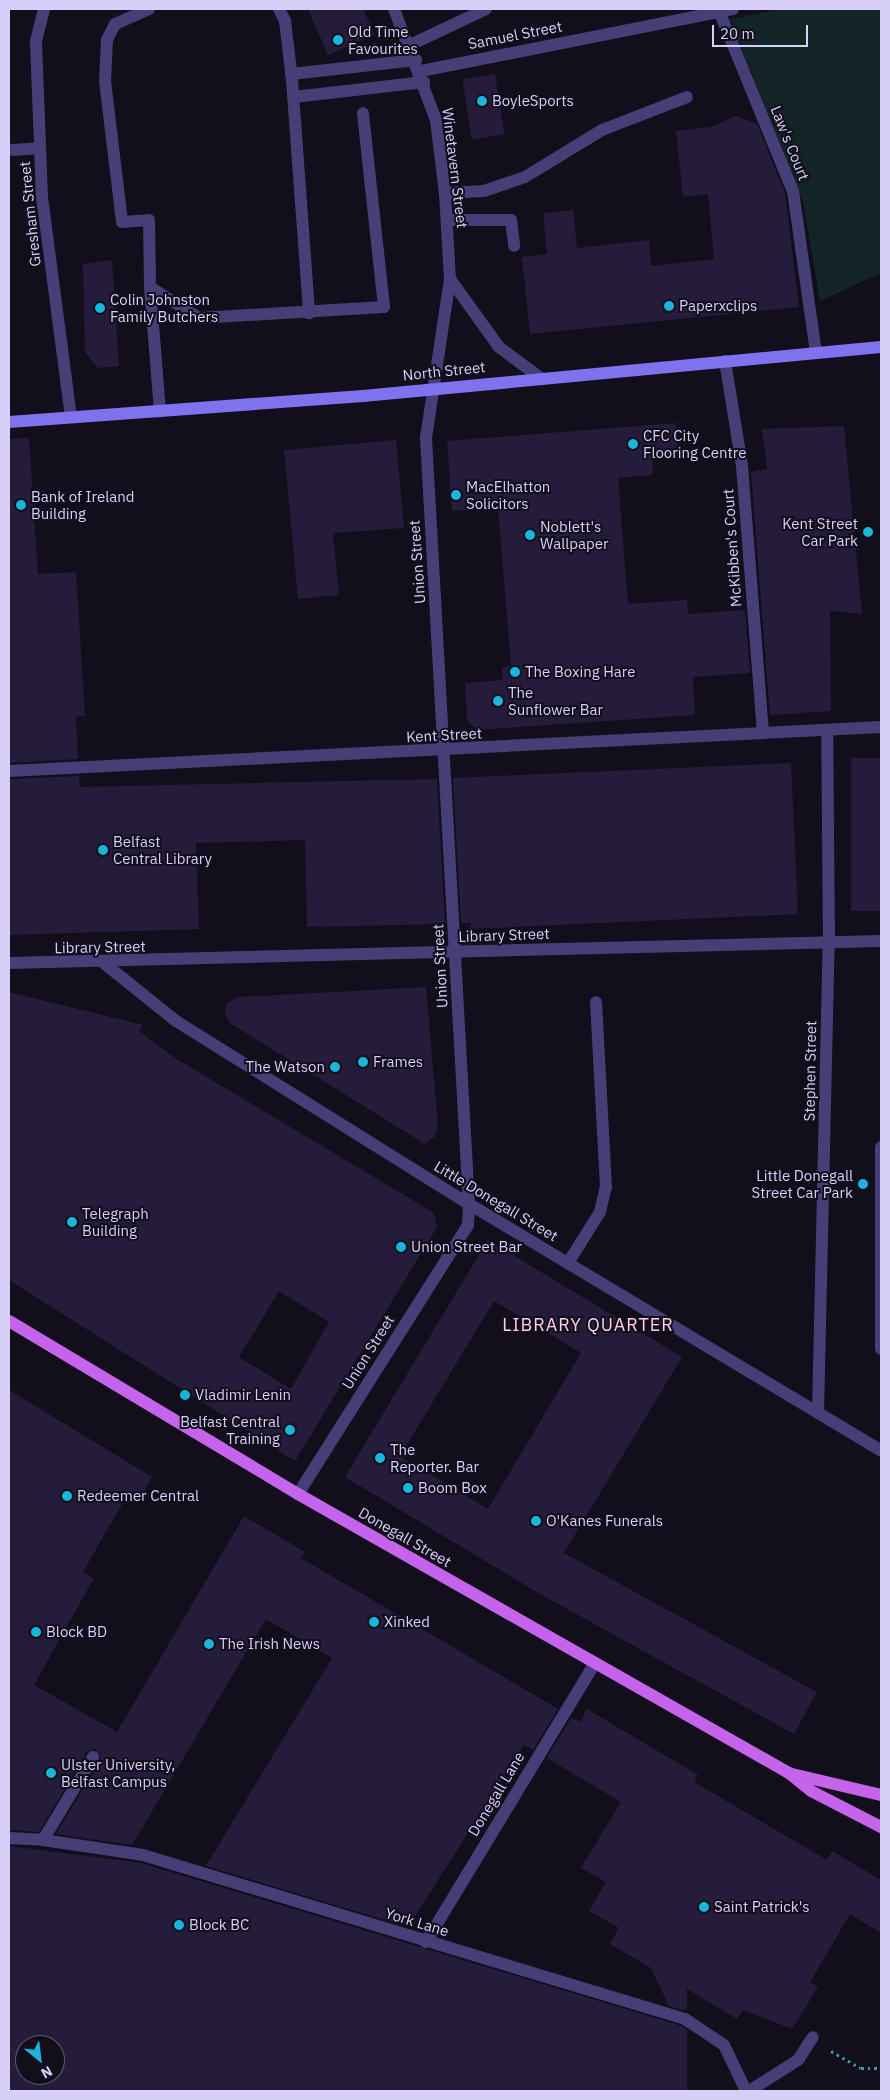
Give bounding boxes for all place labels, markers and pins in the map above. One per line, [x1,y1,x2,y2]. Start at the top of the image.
place label: Old Time Favourites [348,22,418,57]
marker: Old Time Favourites [332,34,344,46]
place label: BoyleSports [492,92,574,110]
marker: BoyleSports [476,95,488,107]
place label: Colin Johnston Family Butchers [110,290,218,325]
place label: Paperxclips [679,297,757,315]
marker: Paperxclips [663,300,675,312]
marker: Colin Johnston Family Butchers [94,302,106,314]
place label: CFC City Flooring Centre [643,426,746,461]
marker: CFC City Flooring Centre [627,438,639,450]
place label: MacElhatton Solicitors [466,477,550,512]
place label: Bank of Ireland Building [31,487,134,522]
marker: MacElhatton Solicitors [450,489,462,501]
marker: Bank of Ireland Building [15,499,27,511]
place label: Kent Street Car Park [782,514,858,549]
place label: Noblett's Wallpaper [540,517,608,552]
marker: Kent Street Car Park [862,526,874,538]
marker: Noblett's Wallpaper [524,529,536,541]
place label: The Boxing Hare [525,663,636,681]
marker: The Boxing Hare [509,666,521,678]
place label: The Sunflower Bar [508,683,603,718]
marker: The Sunflower Bar [492,695,504,707]
place label: Belfast Central Library [113,832,212,867]
marker: Belfast Central Library [97,844,109,856]
place label: Frames [373,1053,423,1071]
marker: Frames [357,1056,369,1068]
place label: The Watson [245,1058,325,1076]
marker: The Watson [329,1061,341,1073]
place label: Little Donegall Street Car Park [752,1166,853,1201]
marker: Little Donegall Street Car Park [857,1178,869,1190]
place label: Telegraph Building [82,1204,149,1239]
marker: Telegraph Building [66,1216,78,1228]
place label: Union Street Bar [411,1238,522,1256]
marker: Union Street Bar [395,1241,407,1253]
place label: Vladimir Lenin [195,1386,291,1404]
marker: Vladimir Lenin [179,1389,191,1401]
place label: Belfast Central Training [180,1412,280,1447]
marker: Belfast Central Training [284,1424,296,1436]
place label: The Reporter. Bar [390,1440,479,1475]
marker: The Reporter. Bar [374,1452,386,1464]
place label: Boom Box [418,1479,487,1497]
marker: Boom Box [402,1482,414,1494]
place label: Redeemer Central [77,1487,199,1505]
marker: Redeemer Central [61,1490,73,1502]
place label: O'Kanes Funerals [546,1512,663,1530]
marker: O'Kanes Funerals [530,1515,542,1527]
place label: Xinked [384,1613,430,1631]
marker: Xinked [368,1616,380,1628]
place label: Block BD [46,1623,107,1641]
marker: Block BD [30,1626,42,1638]
place label: The Irish News [219,1635,320,1653]
marker: The Irish News [203,1638,215,1650]
place label: Ulster University, Belfast Campus [61,1755,175,1790]
marker: Ulster University, Belfast Campus [45,1767,57,1779]
place label: Saint Patrick's [714,1898,810,1916]
marker: Saint Patrick's [698,1901,710,1913]
place label: Block BC [189,1916,249,1934]
marker: Block BC [173,1919,185,1931]

